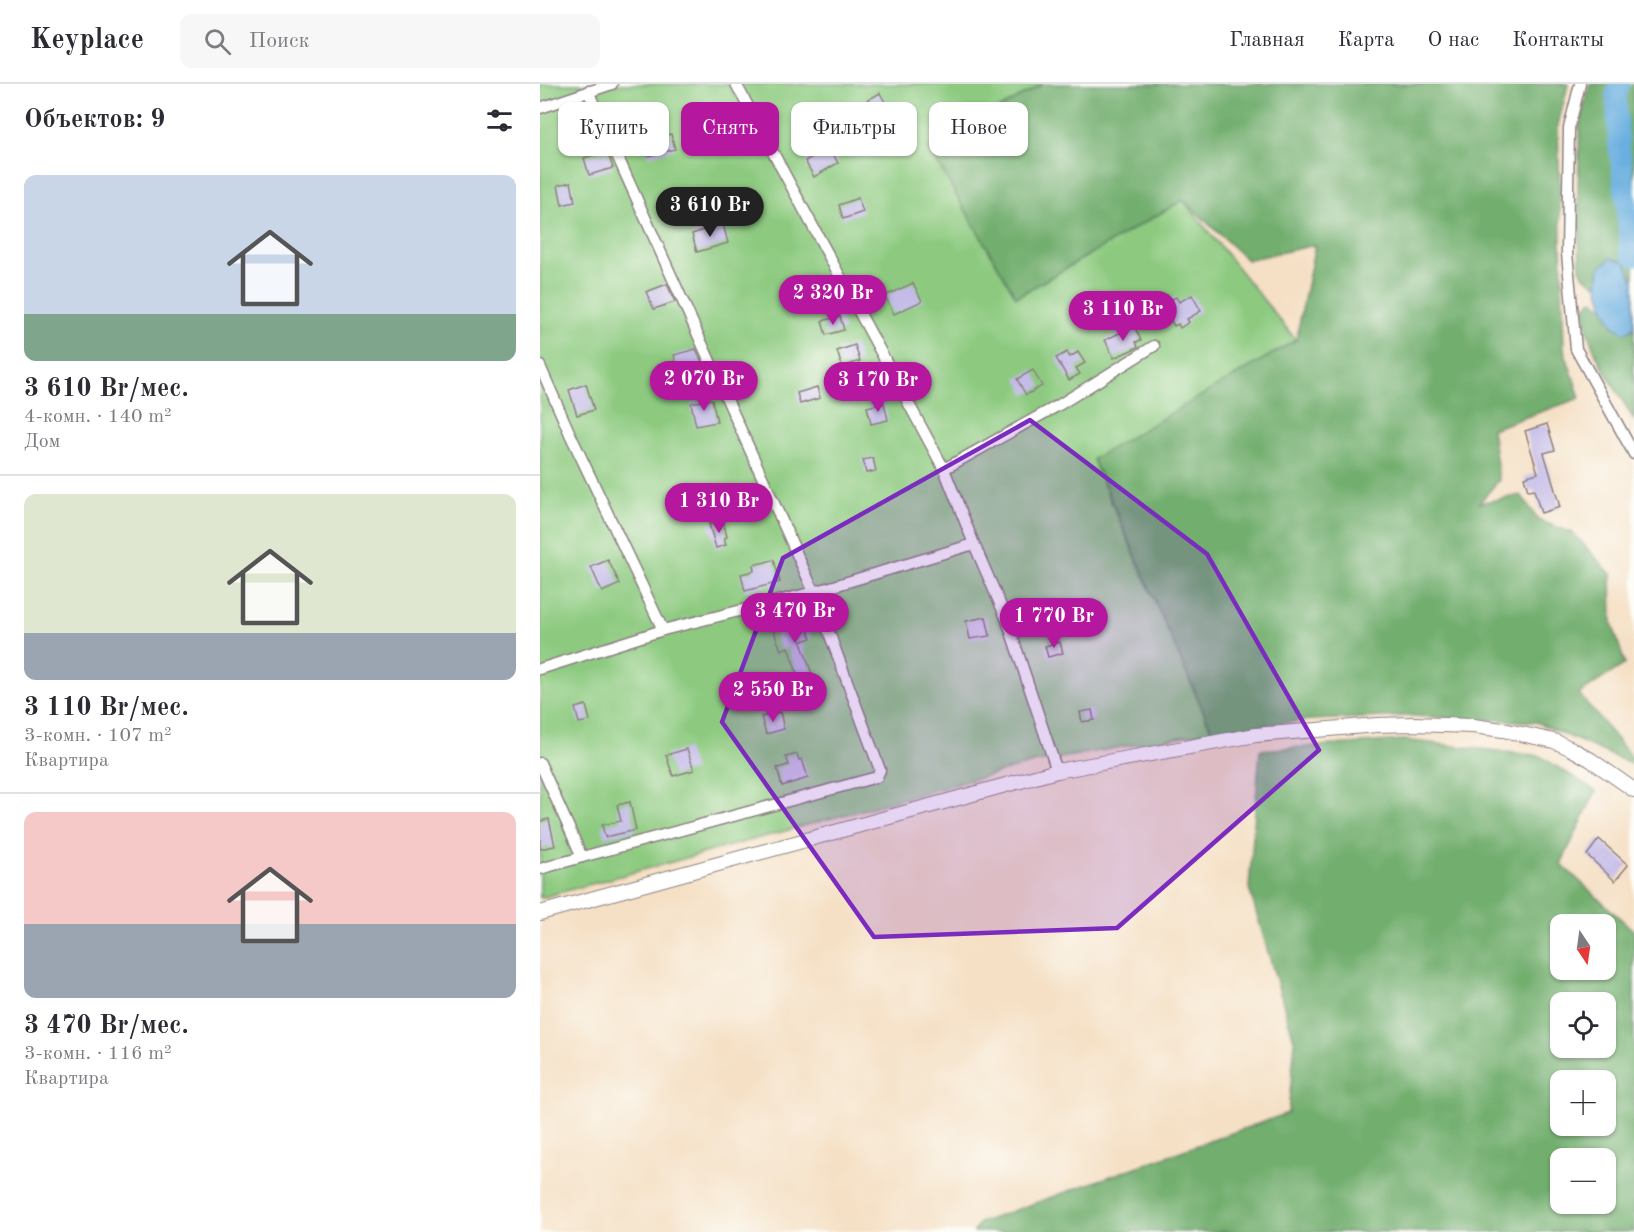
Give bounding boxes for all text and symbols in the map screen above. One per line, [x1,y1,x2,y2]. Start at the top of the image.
search box [180,14,600,68]
icon: search [201,25,234,58]
text: Keyplace [30,27,144,55]
text: Поиск [249,30,310,52]
text: Главная [1229,30,1305,51]
text: Карта [1338,30,1395,51]
text: О нас [1428,30,1479,51]
text: Контакты [1512,30,1604,51]
chip: Купить [558,102,669,156]
chip: Снять [681,102,779,156]
chip: Фильтры [791,102,917,156]
chip: Новое [929,102,1028,156]
icon: filters [483,104,516,137]
text: Объектов: 9 [24,107,165,133]
pin: 3 610 Br [648,187,772,238]
text: 3 610 Br [670,196,750,216]
icon: home [216,214,324,322]
pin: 2 320 Br [771,275,895,326]
text: 2 320 Br [793,284,873,304]
pin: 3 110 Br [1061,291,1185,342]
text: 3 110 Br [1083,300,1163,320]
pin: 2 070 Br [642,361,766,412]
pin: 3 170 Br [816,362,940,413]
text: 2 070 Br [664,370,744,390]
text: 3 170 Br [838,371,918,391]
text: 3 610 Br/мес. [24,376,189,402]
text: 4-комн. · 140 m² [24,407,172,427]
text: Дом [24,432,60,452]
pin: 1 310 Br [657,483,781,534]
text: 1 310 Br [679,492,759,512]
icon: home [216,533,324,641]
pin: 3 470 Br [733,593,857,644]
pin: 1 770 Br [992,598,1116,649]
text: 3 470 Br [755,602,835,622]
text: 1 770 Br [1014,607,1094,627]
pin: 2 550 Br [711,672,835,723]
text: 2 550 Br [733,681,813,701]
text: 3 110 Br/мес. [24,695,189,721]
text: 3-комн. · 107 m² [24,726,172,746]
text: Квартира [24,751,109,771]
icon: home [216,851,324,959]
north arrow [1550,914,1616,980]
map controls [1550,914,1616,1214]
button: locate [1550,992,1616,1058]
text: 3 470 Br/мес. [24,1013,189,1039]
text: 3-комн. · 116 m² [24,1044,172,1064]
text: Квартира [24,1069,109,1089]
button: + [1550,1070,1616,1136]
button: − [1550,1148,1616,1214]

